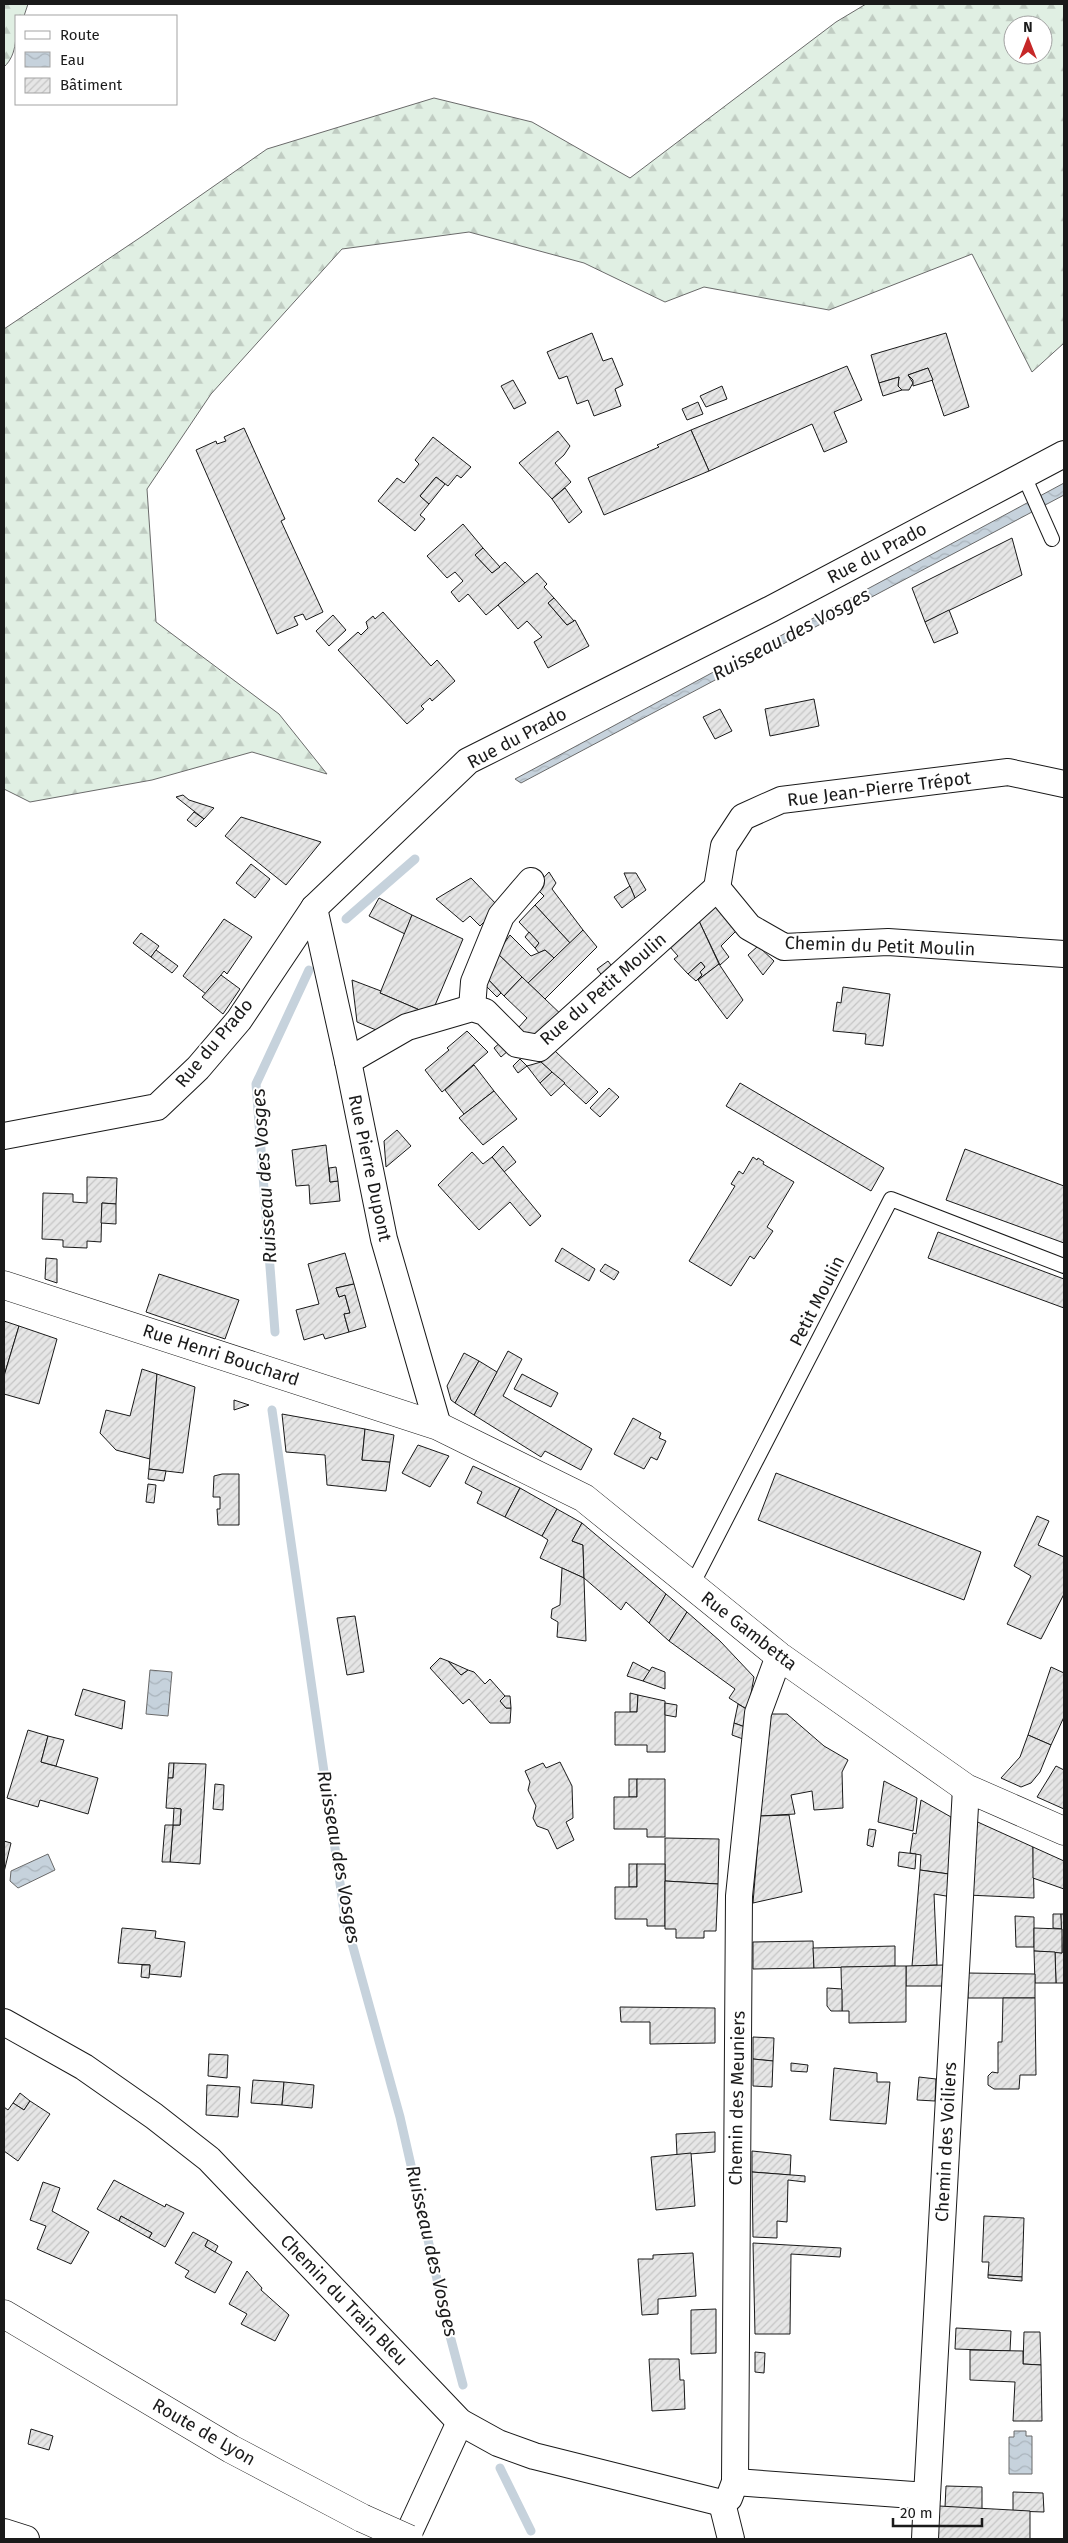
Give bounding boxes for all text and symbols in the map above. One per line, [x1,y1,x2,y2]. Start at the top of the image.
legend [15,15,178,105]
north arrow [1003,15,1053,65]
text: N [1023,19,1033,36]
text: Route [60,26,100,44]
text: Eau [60,51,85,69]
text: Bâtiment [60,76,123,94]
street label: Rue du Prado [824,518,930,588]
water label: Ruisseau des Vosges [708,583,874,685]
street label: Rue du Prado [464,703,570,773]
street label: Rue Jean-Pierre Trépot [786,767,972,811]
street label: Rue du Petit Moulin [535,928,671,1050]
street label: Chemin du Petit Moulin [784,932,976,960]
street label: Rue du Prado [170,994,258,1092]
water label: Ruisseau des Vosges [246,1088,282,1264]
street label: Rue Pierre Dupont [344,1093,396,1244]
street label: Petit Moulin [785,1252,849,1350]
street label: Rue Henri Bouchard [140,1319,302,1391]
street label: Rue Gambetta [697,1587,801,1675]
water label: Ruisseau des Vosges [312,1769,366,1946]
street label: Chemin des Meuniers [724,2011,750,2185]
street label: Chemin des Voiliers [931,2061,961,2223]
water label: Ruisseau des Vosges [401,2163,463,2339]
street label: Chemin du Train Bleu [276,2230,412,2370]
street label: Route de Lyon [149,2394,259,2470]
scale bar [893,2496,982,2528]
text: 20 m [900,2504,933,2522]

